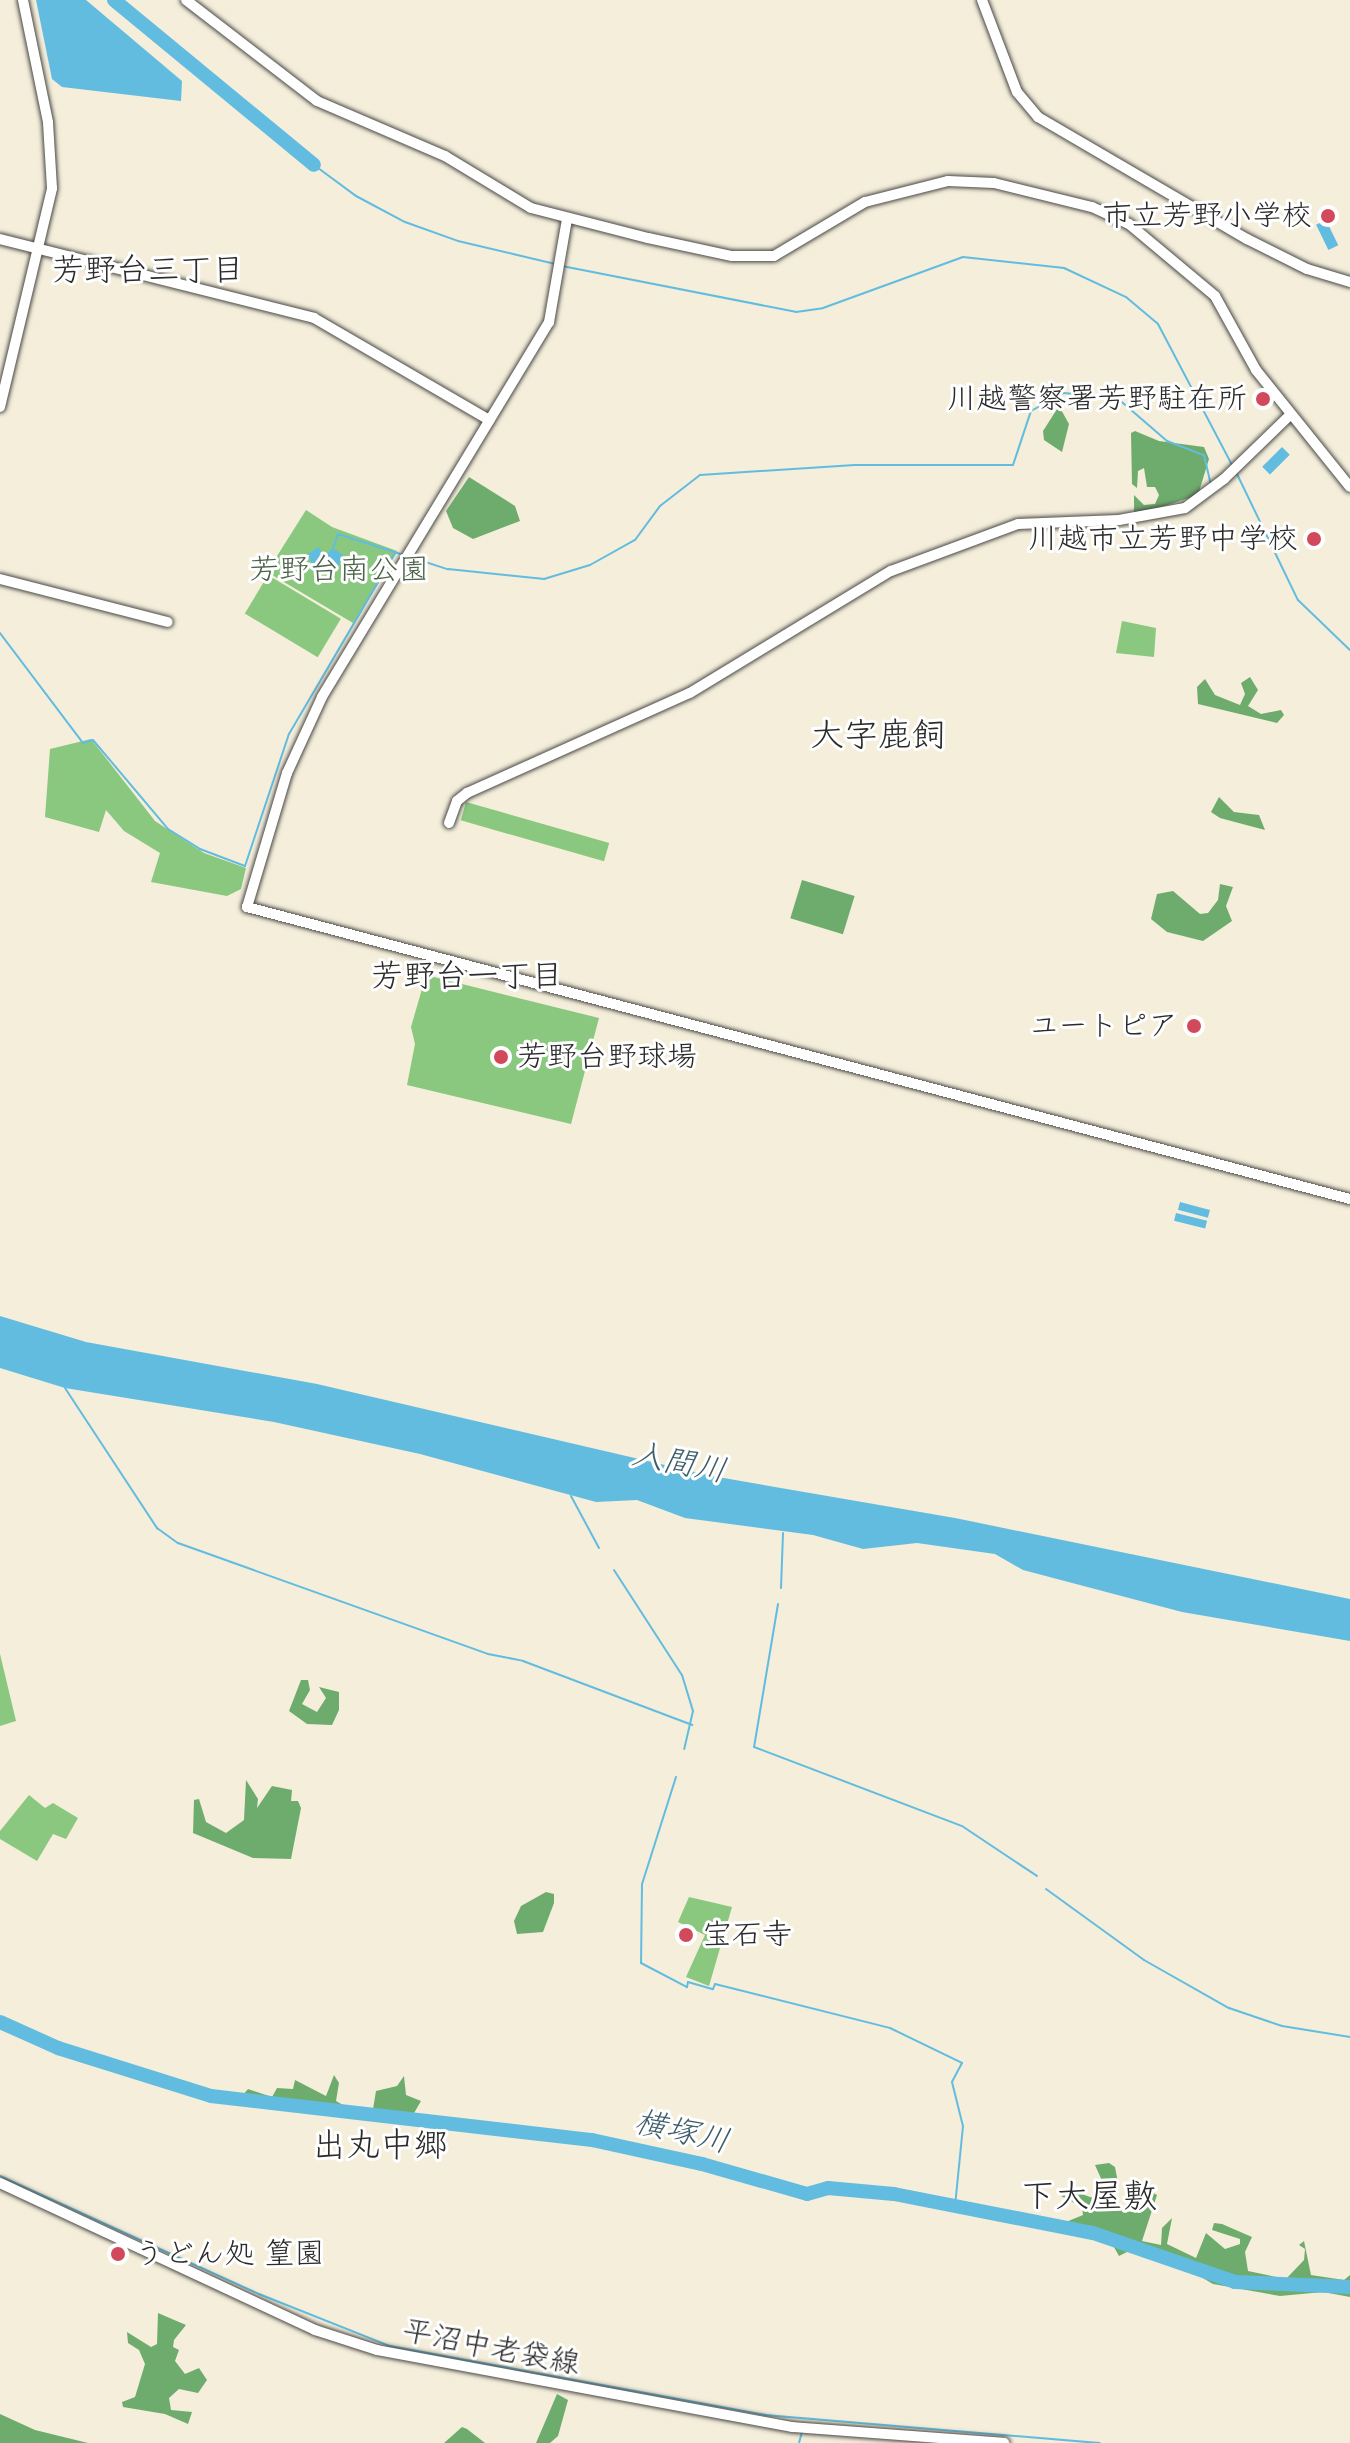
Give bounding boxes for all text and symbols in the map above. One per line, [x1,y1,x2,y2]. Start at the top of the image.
place label: 市立芳野小学校 [1102,198,1312,234]
marker: 市立芳野小学校 [1319,207,1337,225]
district label: 芳野台三丁目 [52,251,244,289]
place label: 川越警察署芳野駐在所 [947,381,1247,417]
marker: 川越警察署芳野駐在所 [1254,390,1272,408]
place label: 川越市立芳野中学校 [1028,521,1298,557]
marker: 川越市立芳野中学校 [1305,530,1323,548]
park label: 芳野台南公園 [249,552,429,588]
district label: 大字鹿飼 [810,716,946,756]
district label: 芳野台一丁目 [371,957,563,995]
place label: ユートピア [1029,1008,1178,1044]
marker: ユートピア [1185,1017,1203,1035]
place label: 芳野台野球場 [517,1039,697,1075]
marker: 芳野台野球場 [492,1048,510,1066]
water label: 入間川 [628,1435,730,1491]
place label: 宝石寺 [702,1917,792,1953]
marker: 宝石寺 [677,1926,695,1944]
water label: 横塚川 [631,2102,733,2162]
district label: 出丸中郷 [312,2126,448,2166]
district label: 下大屋敷 [1021,2177,1157,2217]
place label: うどん処 篁園 [134,2236,324,2272]
marker: うどん処 篁園 [109,2245,127,2263]
street label: 平沼中老袋線 [399,2313,583,2383]

